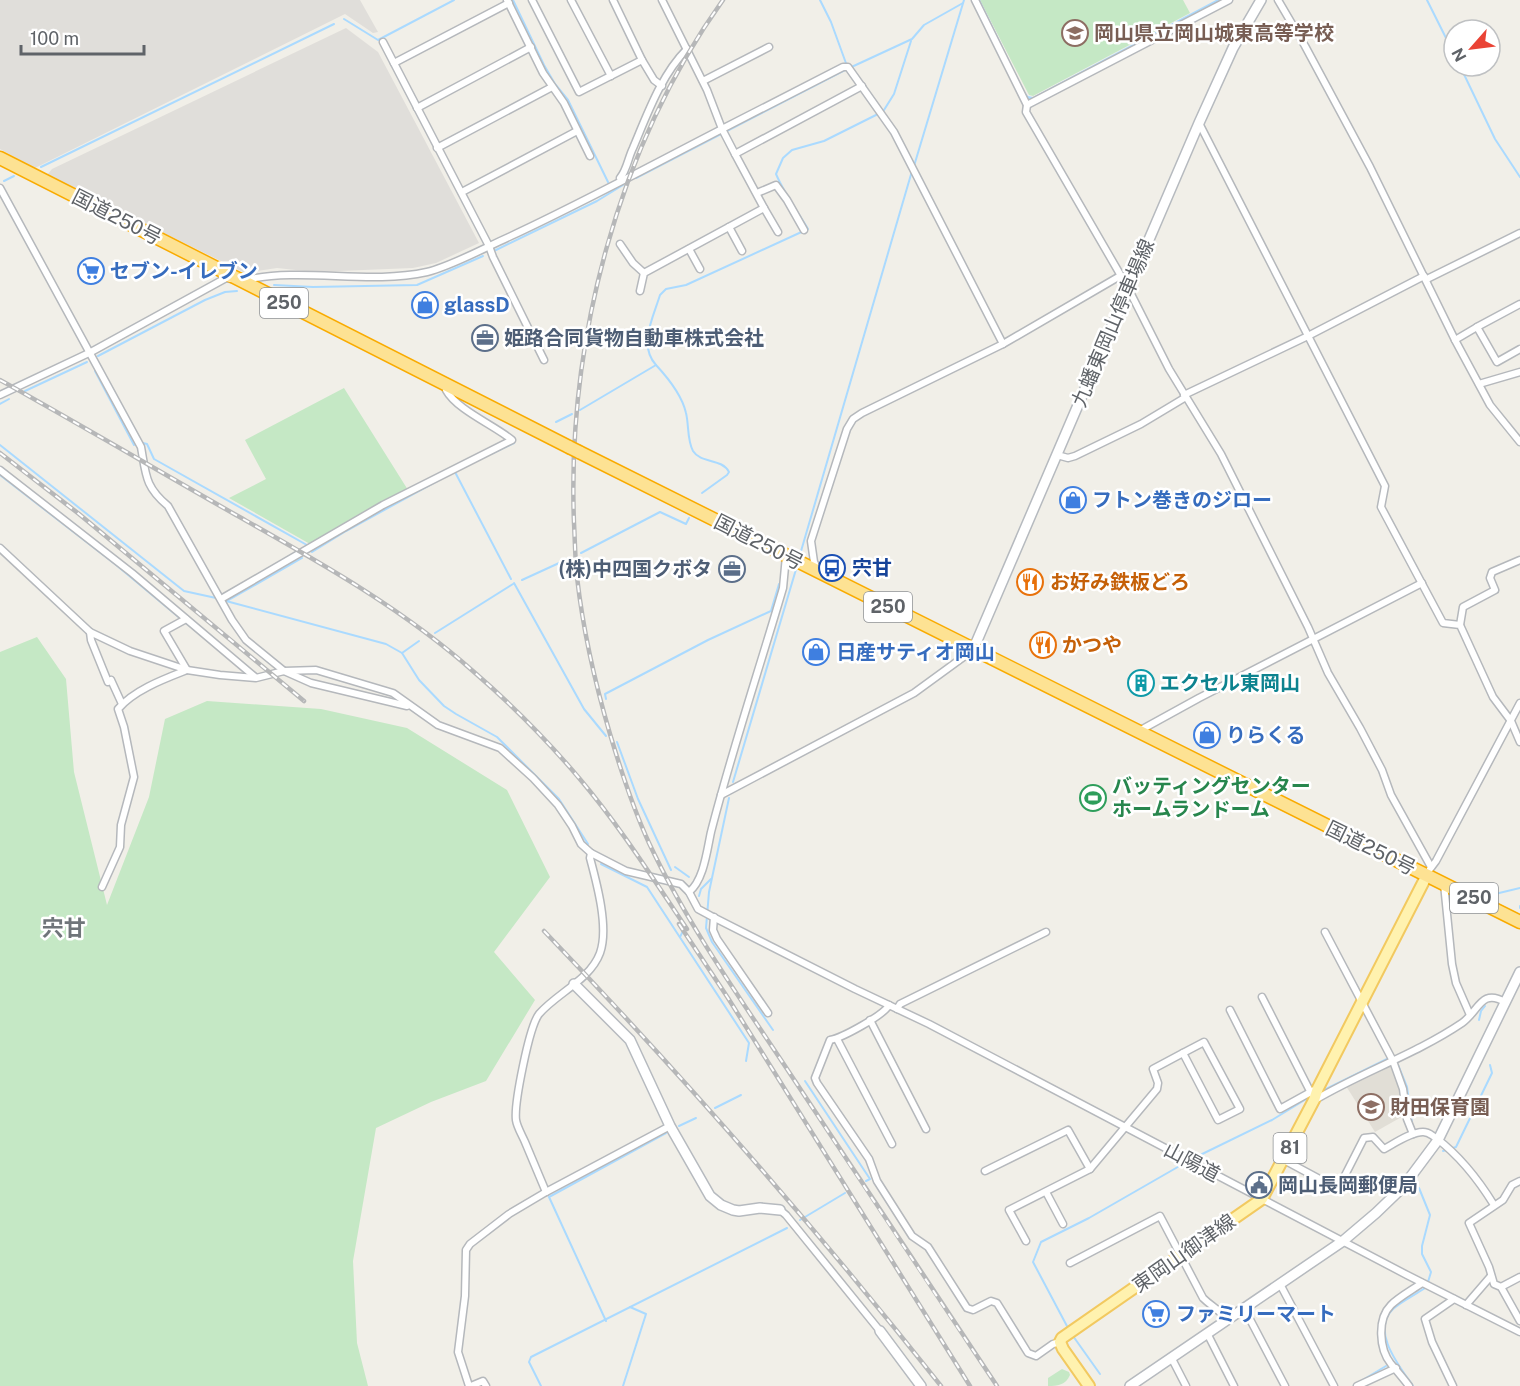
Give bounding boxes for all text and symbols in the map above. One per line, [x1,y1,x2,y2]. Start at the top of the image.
scale bar [21,18,144,56]
school or university icon: 岡山県立岡山城東高等学校 [1060,18,1090,48]
north arrow [1442,18,1502,78]
place label: 岡山県立岡山城東高等学校 [1094,21,1334,45]
text: 100 m [30,28,79,49]
text: N [1448,45,1471,65]
street label: 国道250号 [68,184,166,250]
street label: 九蟠東岡山停車場線 [1067,235,1159,411]
supermarket icon: セブン-イレブン [76,256,106,286]
place label: セブン-イレブン [110,259,258,283]
road number: 250 [260,288,308,318]
shop icon: glassD [410,290,440,320]
place label: glassD [444,293,510,317]
office icon: 姫路合同貨物自動車株式会社 [470,323,500,353]
place label: 姫路合同貨物自動車株式会社 [504,326,764,350]
shop icon: フトン巻きのジロー [1058,485,1088,515]
place label: フトン巻きのジロー [1092,488,1272,512]
street label: 国道250号 [710,509,808,575]
bus stop icon: 宍甘 [817,553,847,583]
office icon: (株)中四国クボタ [717,554,747,584]
place label: 宍甘 [852,556,892,580]
place label: (株)中四国クボタ [559,557,712,581]
restaurant icon: お好み鉄板どろ [1015,567,1045,597]
place label: お好み鉄板どろ [1050,570,1190,594]
road number: 250 [864,592,912,622]
restaurant icon: かつや [1028,630,1058,660]
place label: かつや [1062,633,1122,657]
shop icon: 日産サティオ岡山 [801,637,831,667]
place label: 日産サティオ岡山 [836,640,995,664]
building icon: エクセル東岡山 [1126,668,1156,698]
place label: エクセル東岡山 [1160,671,1300,695]
shop icon: りらくる [1192,720,1222,750]
place label: りらくる [1226,723,1306,747]
place label: バッティングセンター ホームランドーム [1112,774,1311,821]
sports icon: バッティングセンター ホームランドーム [1078,783,1108,813]
street label: 国道250号 [1322,816,1420,880]
road number: 250 [1450,883,1498,913]
district label: 宍甘 [42,915,86,941]
school or university icon: 財田保育園 [1356,1092,1386,1122]
place label: 財田保育園 [1390,1095,1490,1119]
road number: 81 [1274,1133,1306,1163]
street label: 山陽道 [1160,1137,1224,1187]
public building icon: 岡山長岡郵便局 [1244,1170,1274,1200]
place label: 岡山長岡郵便局 [1278,1173,1418,1197]
street label: 東岡山御津線 [1128,1209,1240,1297]
supermarket icon: ファミリーマート [1141,1299,1171,1329]
place label: ファミリーマート [1176,1302,1336,1326]

